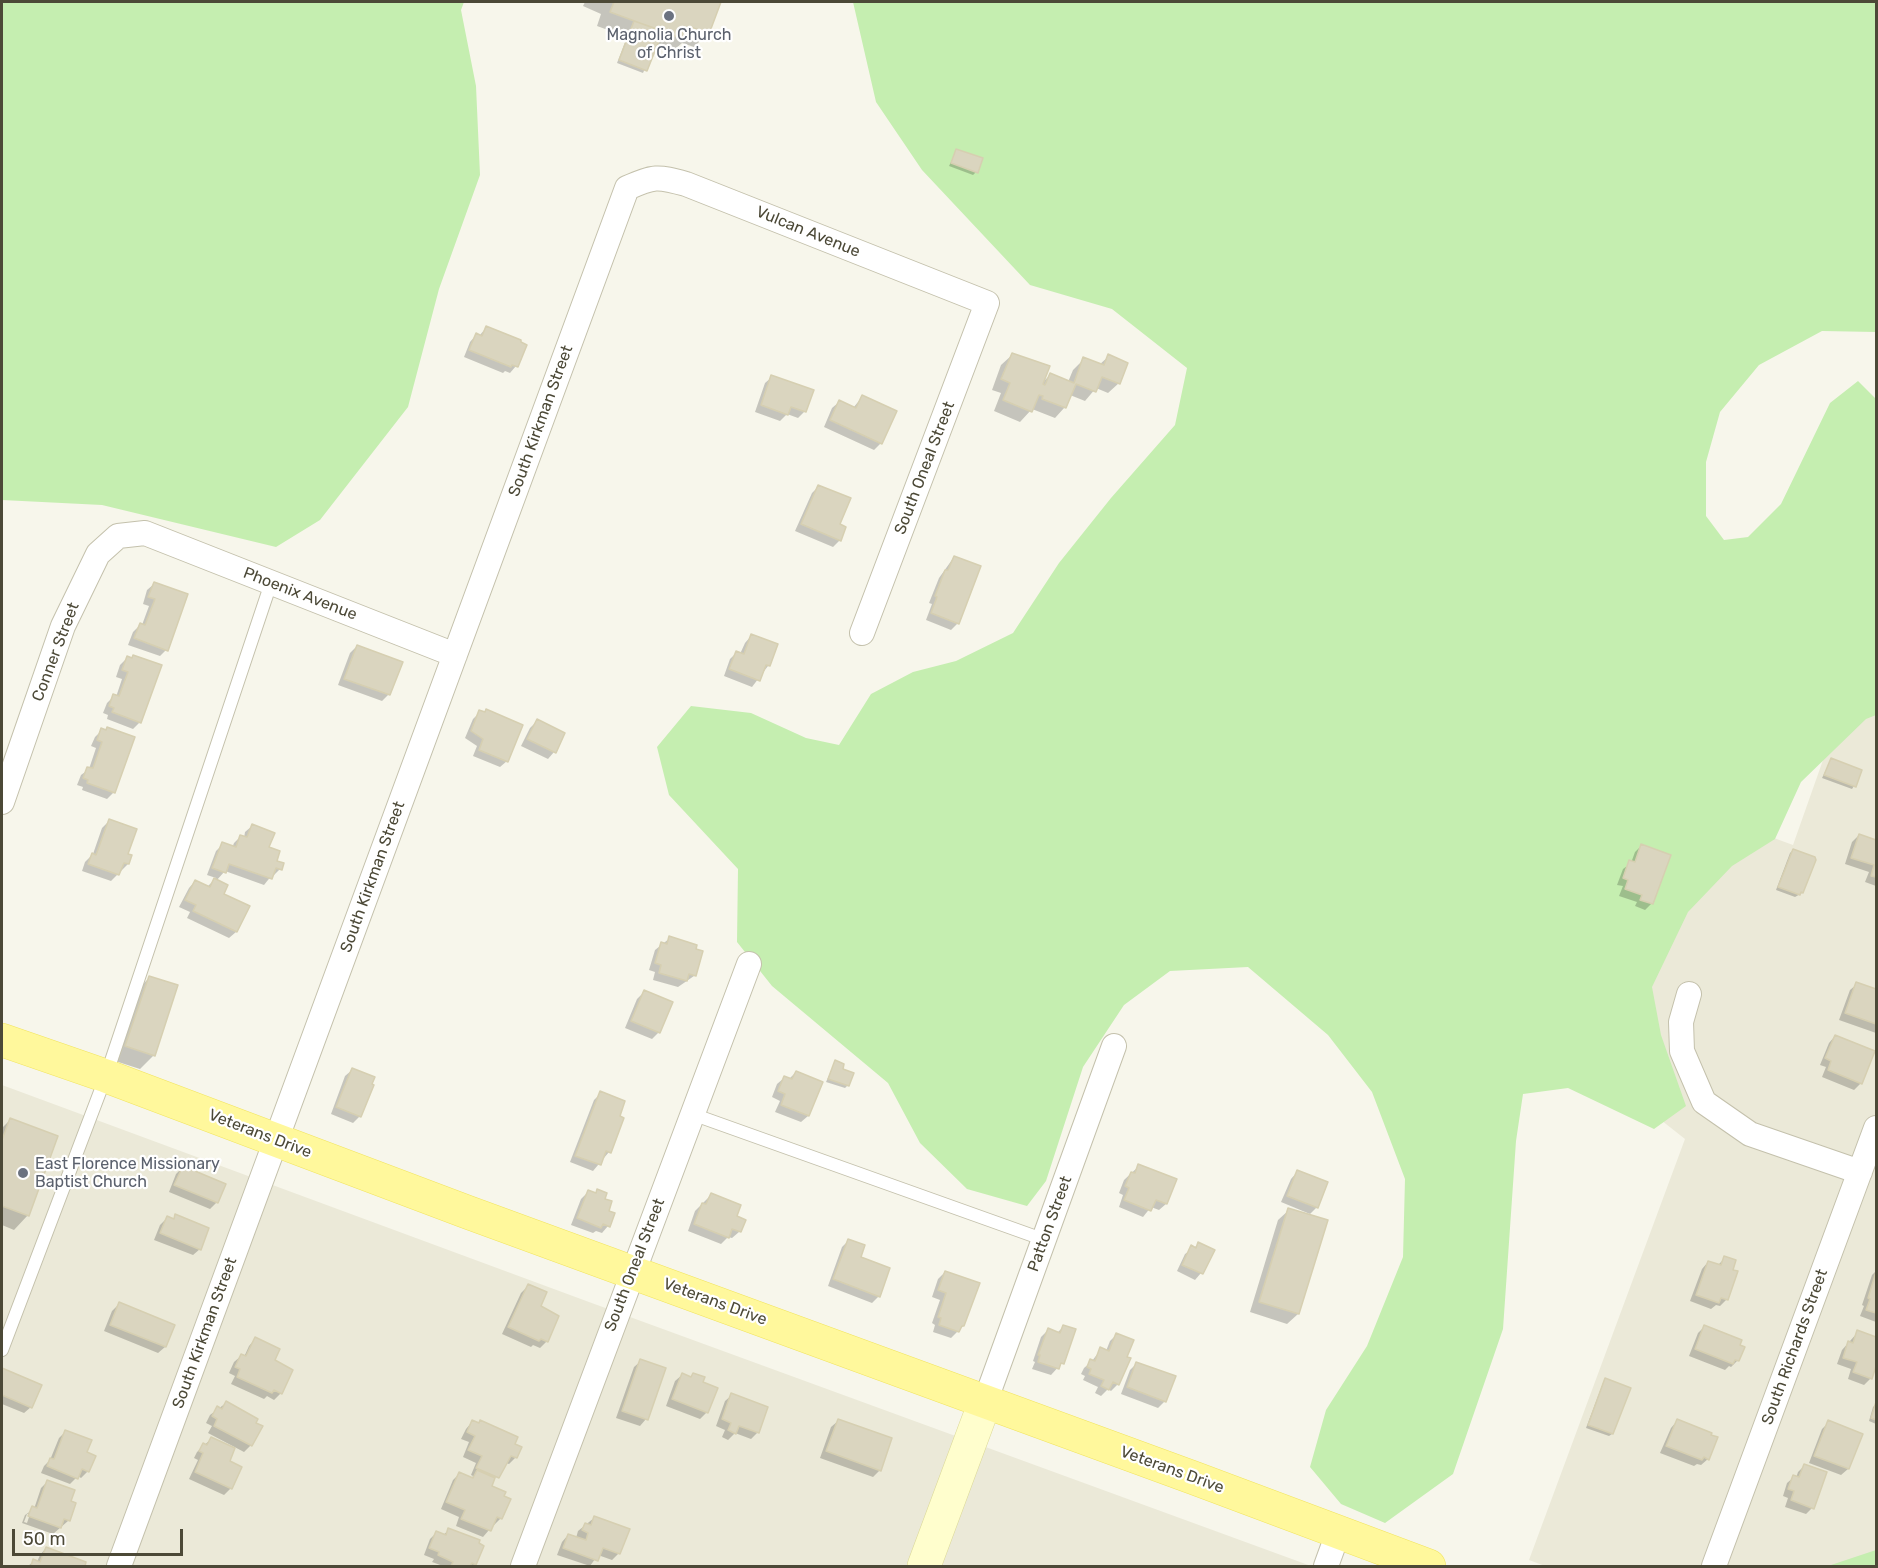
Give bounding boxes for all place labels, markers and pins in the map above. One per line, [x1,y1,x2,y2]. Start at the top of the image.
marker: Magnolia Church of Christ [662,9,676,23]
place label: Magnolia Church of Christ [606,25,732,63]
place label: East Florence Missionary Baptist Church [35,1154,220,1192]
marker: East Florence Missionary Baptist Church [16,1166,30,1180]

